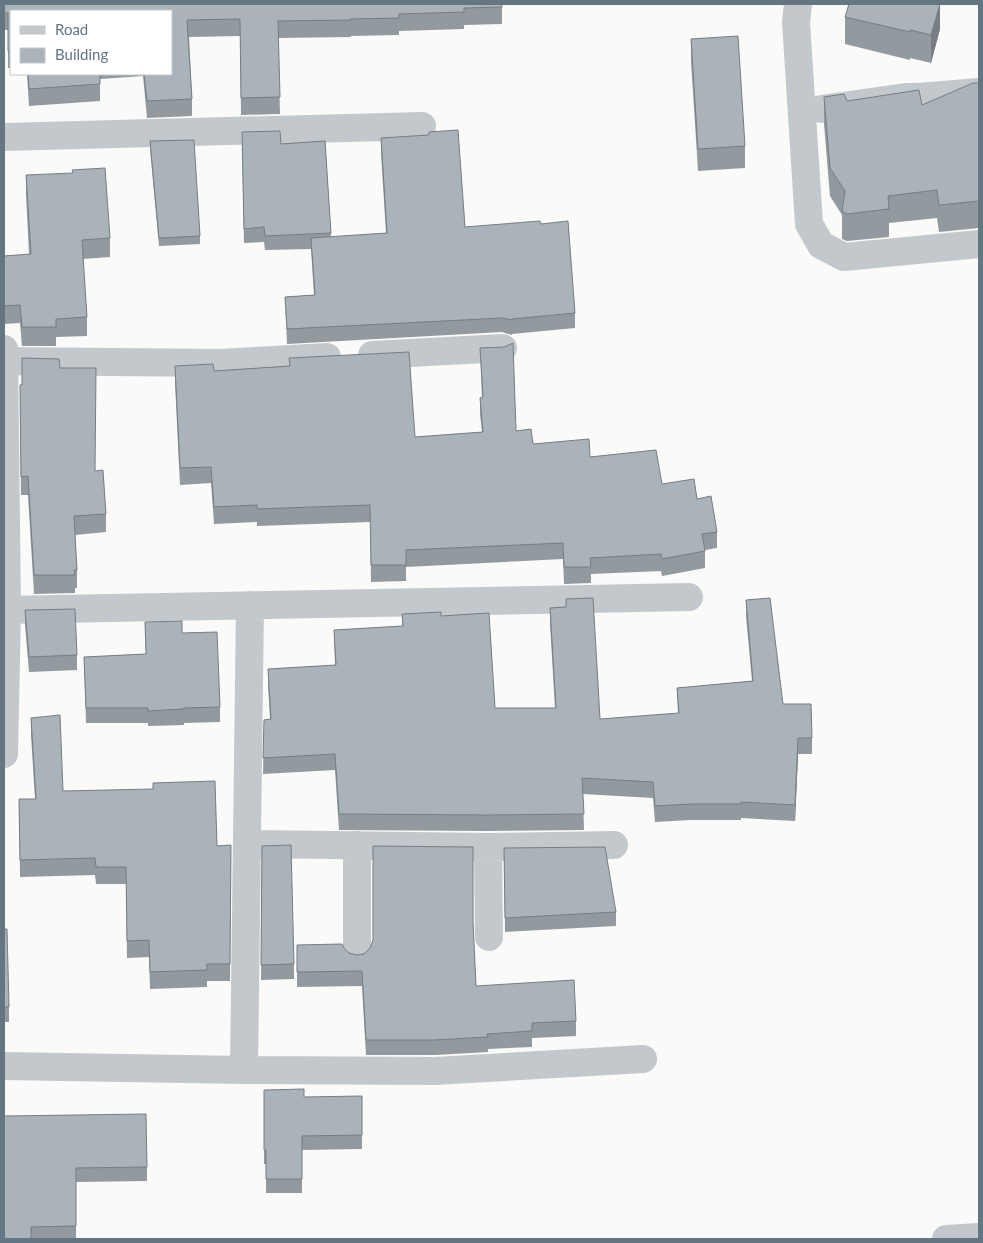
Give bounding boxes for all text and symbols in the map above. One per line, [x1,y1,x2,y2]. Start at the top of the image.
legend [10,10,172,75]
text: Road [55,20,88,38]
text: Building [55,45,108,63]

